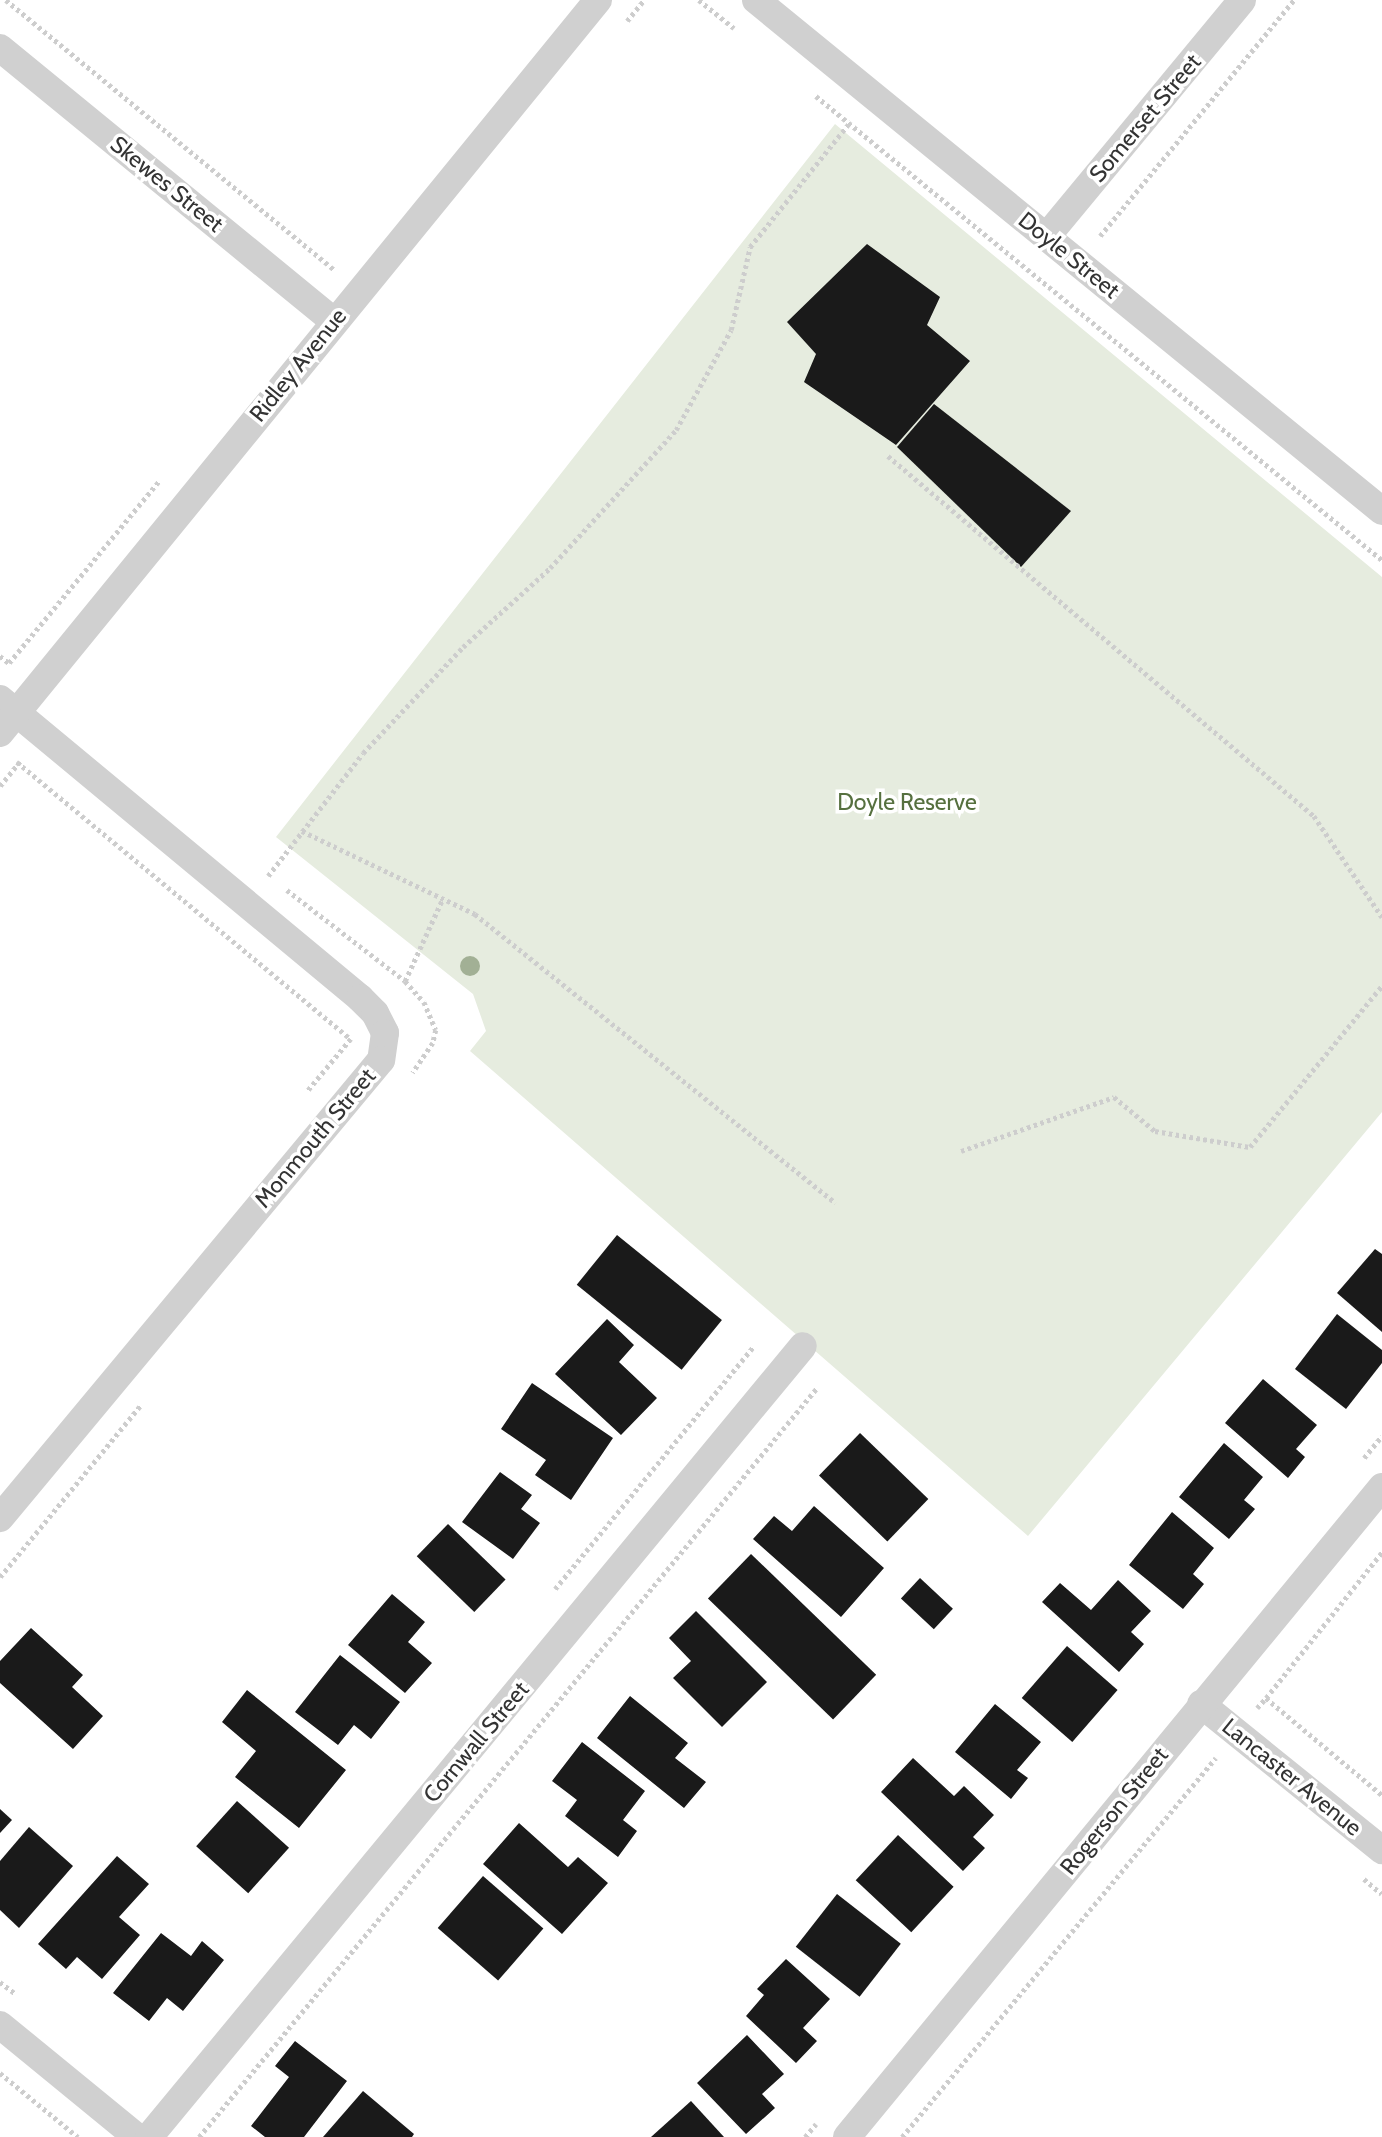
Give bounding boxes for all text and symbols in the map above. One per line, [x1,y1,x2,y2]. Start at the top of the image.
street label: Somerset Street [1083,48,1207,188]
street label: Skewes Street [105,130,229,238]
street label: Doyle Street [1013,206,1125,304]
street label: Ridley Avenue [244,303,352,427]
park label: Doyle Reserve [837,788,977,816]
street label: Monmouth Street [249,1063,381,1213]
street label: Cornwall Street [417,1676,535,1808]
street label: Lancaster Avenue [1217,1712,1367,1842]
street label: Rogerson Street [1054,1742,1174,1880]

